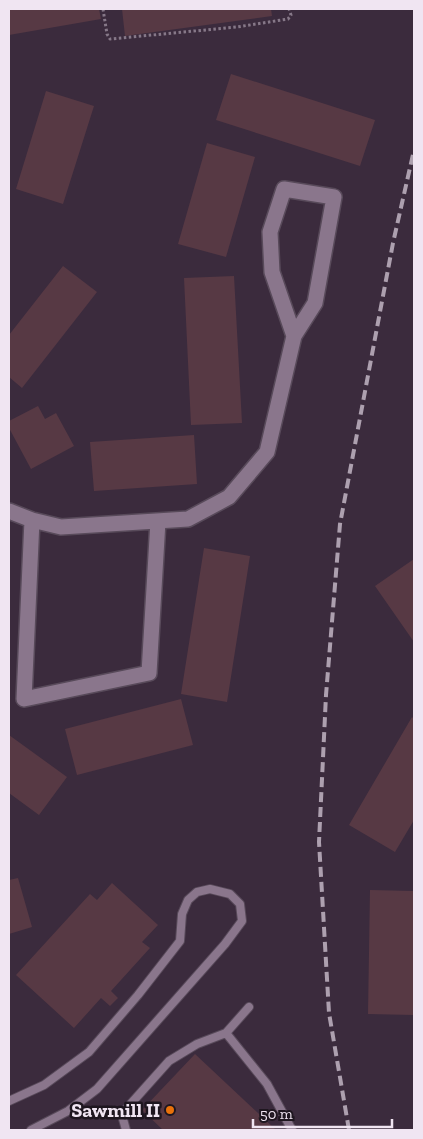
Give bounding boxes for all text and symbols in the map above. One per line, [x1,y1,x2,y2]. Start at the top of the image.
scale bar [253,1096,392,1128]
place label: Sawmill II [71,1098,160,1122]
marker: Sawmill II [164,1104,176,1116]
text: 50 m [260,1105,293,1123]

